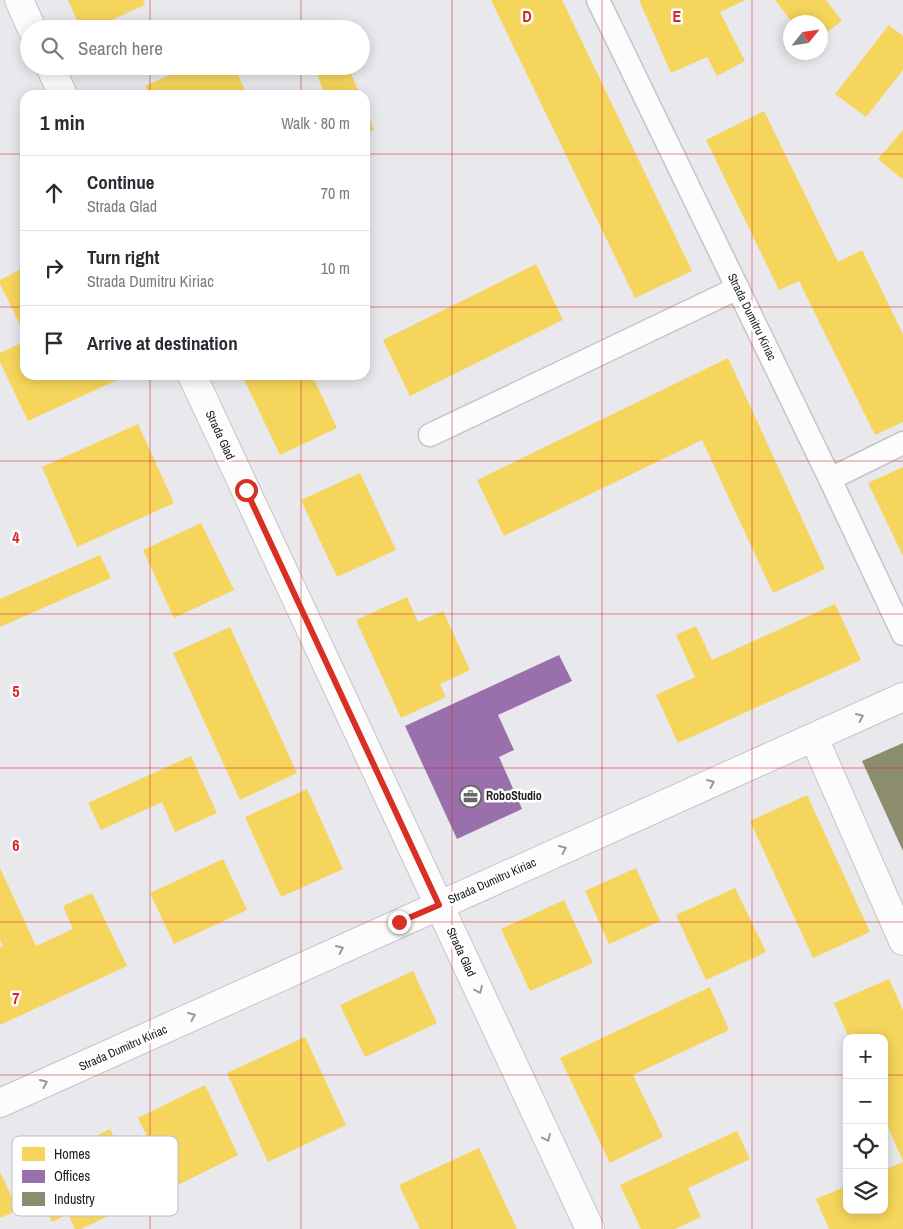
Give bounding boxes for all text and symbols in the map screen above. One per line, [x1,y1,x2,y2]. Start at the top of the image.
text: D [522,5,532,27]
text: E [673,5,682,27]
north arrow [783,15,828,60]
search box [20,20,370,75]
icon: search [38,34,66,62]
text: Search here [78,35,163,61]
text: 1 min [40,108,85,137]
text: Walk · 80 m [281,112,350,134]
text: Continue [87,169,155,195]
icon: ahead [40,179,68,207]
text: 70 m [321,182,350,204]
text: Strada Glad [87,195,157,217]
text: Turn right [87,244,159,270]
icon: right [40,254,68,282]
text: 10 m [321,257,350,279]
text: Strada Dumitru Kiriac [87,270,214,292]
street label: Strada Dumitru Kiriac [724,271,780,363]
icon: arrive [40,329,68,357]
text: Arrive at destination [87,330,238,356]
street label: Strada Glad [202,408,238,462]
route start [235,479,258,502]
text: 4 [12,526,20,548]
text: 5 [12,680,20,702]
one-way arrow [855,712,864,723]
one-way arrow [706,778,715,789]
office icon: RoboStudio [458,784,482,808]
place label: RoboStudio [486,788,542,804]
text: 6 [12,834,20,856]
one-way arrow [558,844,567,855]
street label: Strada Dumitru Kiriac [445,854,539,908]
route end [388,911,411,934]
street label: Strada Glad [443,925,479,979]
one-way arrow [335,945,344,955]
one-way arrow [472,985,483,994]
text: 7 [12,987,20,1009]
one-way arrow [187,1012,196,1023]
street label: Strada Dumitru Kiriac [76,1021,170,1075]
map controls [843,1034,888,1214]
button: + [843,1034,888,1079]
one-way arrow [39,1079,48,1090]
button: − [843,1079,888,1124]
button: locate [843,1124,888,1169]
one-way arrow [541,1133,552,1142]
legend [12,1136,178,1216]
text: Homes [54,1145,91,1163]
text: Offices [54,1167,90,1185]
button: layers [843,1169,888,1214]
text: Industry [54,1190,95,1208]

